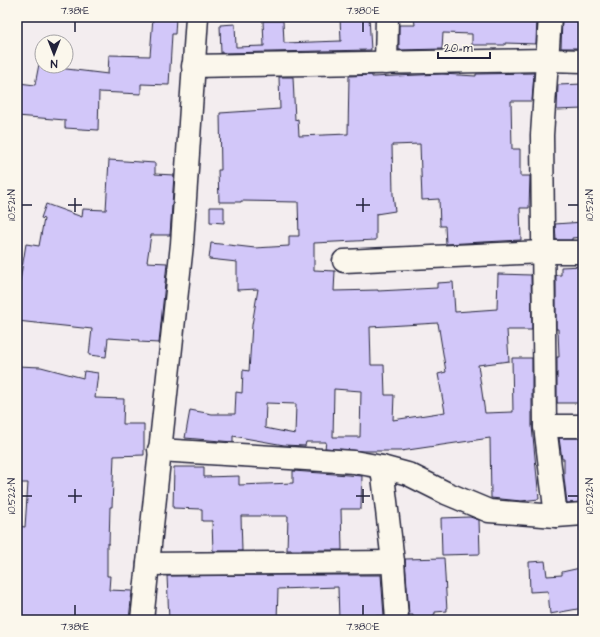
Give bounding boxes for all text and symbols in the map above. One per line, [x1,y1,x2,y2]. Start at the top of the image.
text: 7.381°E [61,4,89,18]
text: 7.380°E [346,4,380,18]
north arrow [34,34,74,74]
scale bar [438,34,490,60]
text: 20 m [444,40,473,57]
text: N [50,56,57,71]
text: 10.521°N [5,189,19,221]
text: 10.521°N [583,189,597,221]
text: 10.522°N [5,478,19,514]
text: 10.522°N [583,478,597,514]
text: 7.381°E [61,620,89,634]
text: 7.380°E [346,620,380,634]

